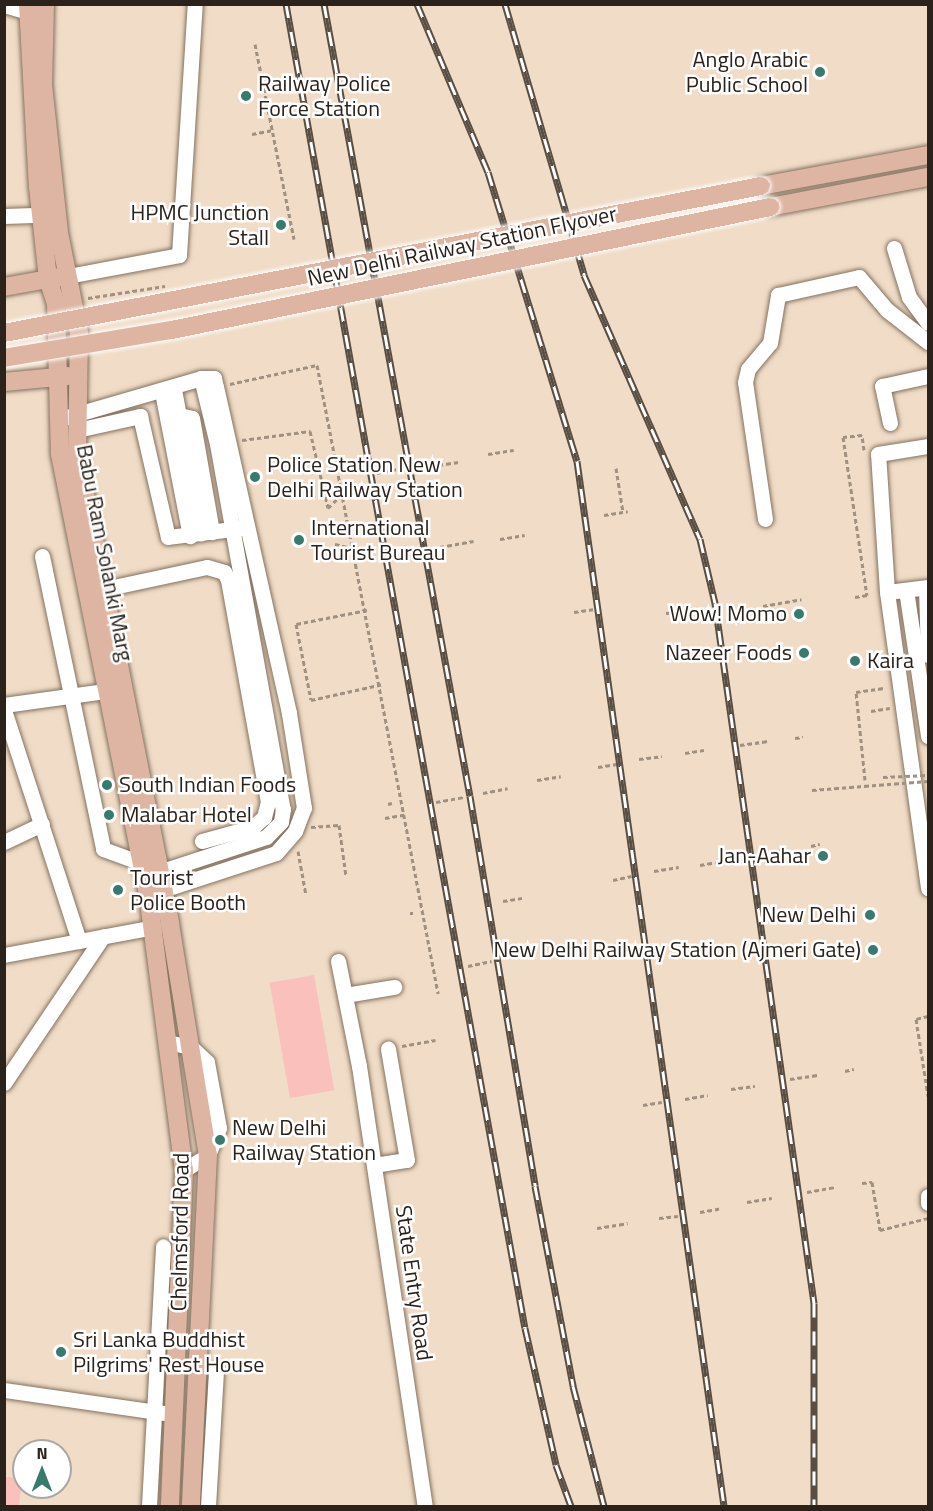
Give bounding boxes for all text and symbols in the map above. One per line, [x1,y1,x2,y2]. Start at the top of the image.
place label: Anglo Arabic Public School [686,46,808,98]
marker: Anglo Arabic Public School [813,65,827,79]
place label: Railway Police Force Station [258,70,391,122]
marker: Railway Police Force Station [239,89,253,103]
place label: HPMC Junction Stall [130,199,269,250]
street label: New Delhi Railway Station Flyover [305,200,619,292]
marker: HPMC Junction Stall [274,218,288,232]
street label: Babu Ram Solanki Marg [71,442,139,664]
place label: Police Station New Delhi Railway Station [267,451,463,502]
marker: Police Station New Delhi Railway Station [248,470,262,484]
place label: International Tourist Bureau [311,514,446,566]
marker: International Tourist Bureau [292,533,306,547]
place label: Wow! Momo [669,601,787,627]
marker: Wow! Momo [792,607,806,621]
place label: Nazeer Foods [665,640,792,666]
marker: Nazeer Foods [797,646,811,660]
place label: Kaira [867,648,914,674]
marker: Kaira [848,654,862,668]
place label: South Indian Foods [119,772,296,798]
marker: South Indian Foods [100,778,114,792]
place label: Malabar Hotel [121,802,252,828]
marker: Malabar Hotel [102,808,116,822]
place label: Jan-Aahar [718,843,811,869]
marker: Jan-Aahar [816,849,830,863]
place label: Tourist Police Booth [130,864,246,915]
marker: Tourist Police Booth [111,883,125,897]
place label: New Delhi [762,902,856,928]
marker: New Delhi [861,906,879,924]
place label: New Delhi Railway Station (Ajmeri Gate) [493,937,861,963]
marker: New Delhi Railway Station (Ajmeri Gate) [866,943,880,957]
place label: New Delhi Railway Station [232,1114,376,1166]
marker: New Delhi Railway Station [213,1133,227,1147]
street label: Chelmsford Road [165,1152,195,1312]
street label: State Entry Road [390,1204,438,1362]
place label: Sri Lanka Buddhist Pilgrims' Rest House [73,1326,264,1378]
marker: Sri Lanka Buddhist Pilgrims' Rest House [54,1345,68,1359]
north arrow [12,1439,72,1499]
text: N [36,1441,48,1465]

